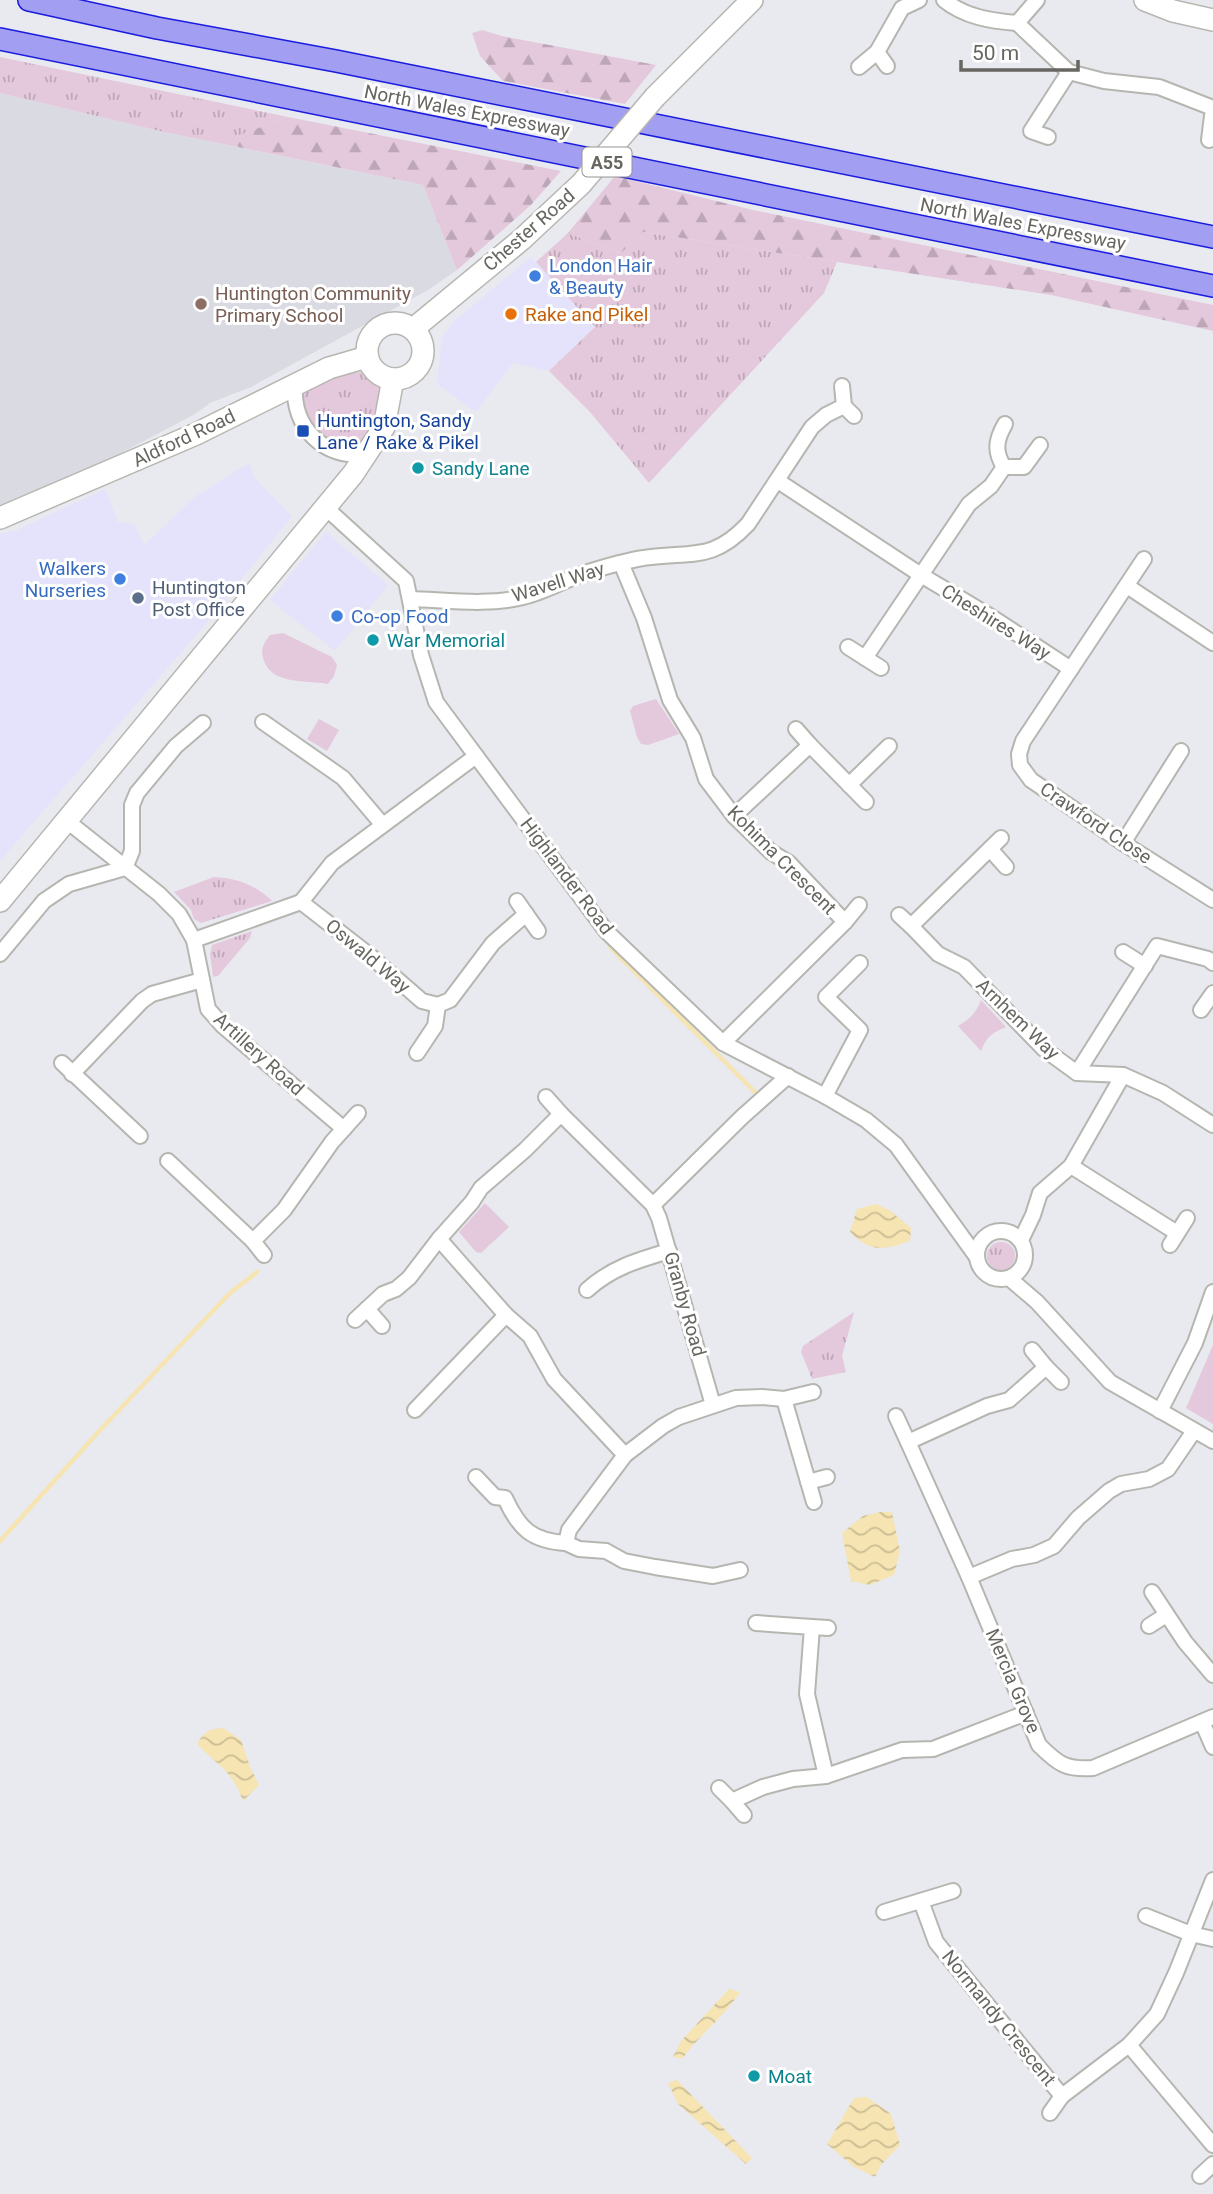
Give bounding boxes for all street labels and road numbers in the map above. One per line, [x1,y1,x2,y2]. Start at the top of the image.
street label: North Wales Expressway [362,80,572,142]
road number: A55 [582,148,632,176]
street label: Chester Road [479,184,579,276]
street label: North Wales Expressway [918,193,1128,255]
street label: Aldford Road [129,404,239,472]
street label: Wavell Way [509,557,607,607]
street label: Cheshires Way [937,579,1055,665]
street label: Crawford Close [1036,777,1156,869]
street label: Kohima Crescent [723,801,841,919]
street label: Highlander Road [516,813,618,939]
street label: Oswald Way [321,914,415,998]
street label: Arnhem Way [972,974,1064,1064]
street label: Artillery Road [209,1008,309,1100]
street label: Granby Road [659,1249,711,1359]
street label: Mercia Grove [981,1625,1045,1737]
street label: Normandy Crescent [937,1945,1061,2091]

